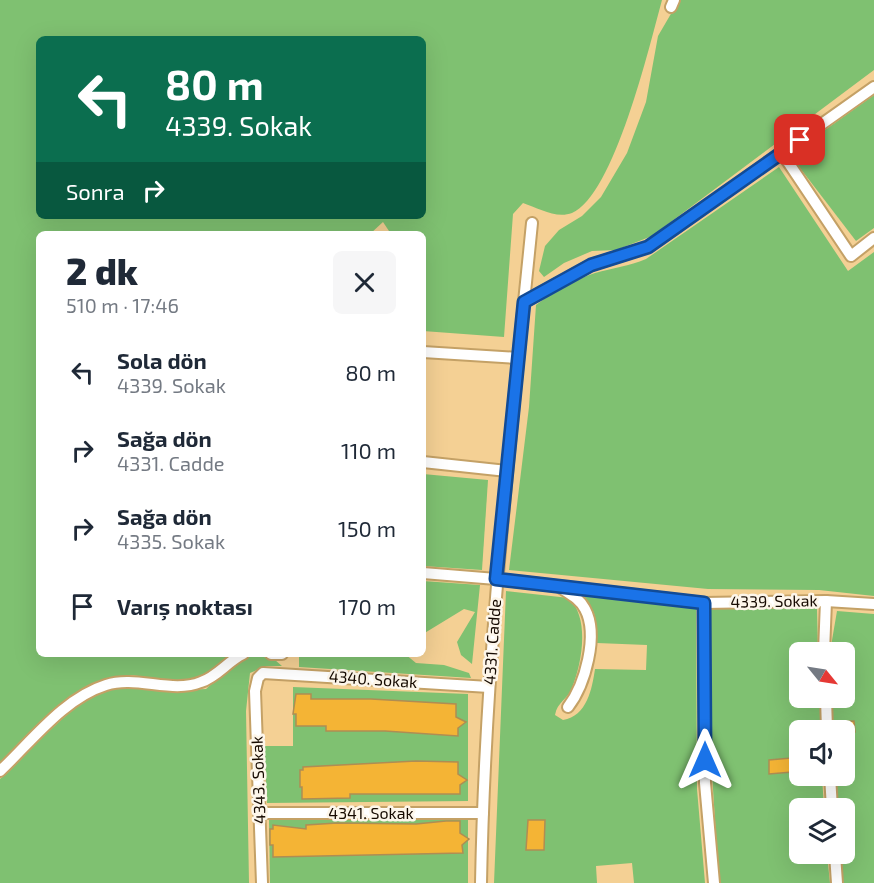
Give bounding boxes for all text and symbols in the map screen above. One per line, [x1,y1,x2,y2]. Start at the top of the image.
text: 80 m [165,58,264,108]
icon: left [66,60,144,138]
text: 4339. Sokak [165,109,312,141]
pin [774,114,825,165]
icon: arrive [783,123,816,156]
icon: right [137,174,170,207]
text: Sonra [66,178,125,204]
text: 2 dk [66,249,138,292]
button: close [333,251,396,314]
text: 510 m · 17:46 [66,293,179,317]
text: Sola dön [117,347,207,373]
icon: left [66,356,99,389]
text: 80 m [345,359,396,385]
text: 4339. Sokak [117,373,226,397]
text: Sağa dön [117,425,212,451]
icon: right [66,434,99,467]
text: 110 m [341,437,396,463]
text: 4331. Cadde [117,451,225,475]
text: Sağa dön [117,503,212,529]
icon: right [66,512,99,545]
text: 150 m [338,515,396,541]
text: 4335. Sokak [117,529,225,553]
icon: arrive [66,590,99,623]
street label: 4339. Sokak [730,590,818,611]
text: Varış noktası [117,593,253,619]
text: 170 m [339,593,396,619]
street label: 4331. Cadde [479,598,504,686]
north arrow [789,642,855,708]
map controls [789,642,855,864]
street label: 4340. Sokak [328,666,418,691]
button: sound [789,720,855,786]
position arrow [673,728,737,792]
street label: 4343. Sokak [246,736,269,824]
button: layers [789,798,855,864]
street label: 4341. Sokak [328,803,414,822]

